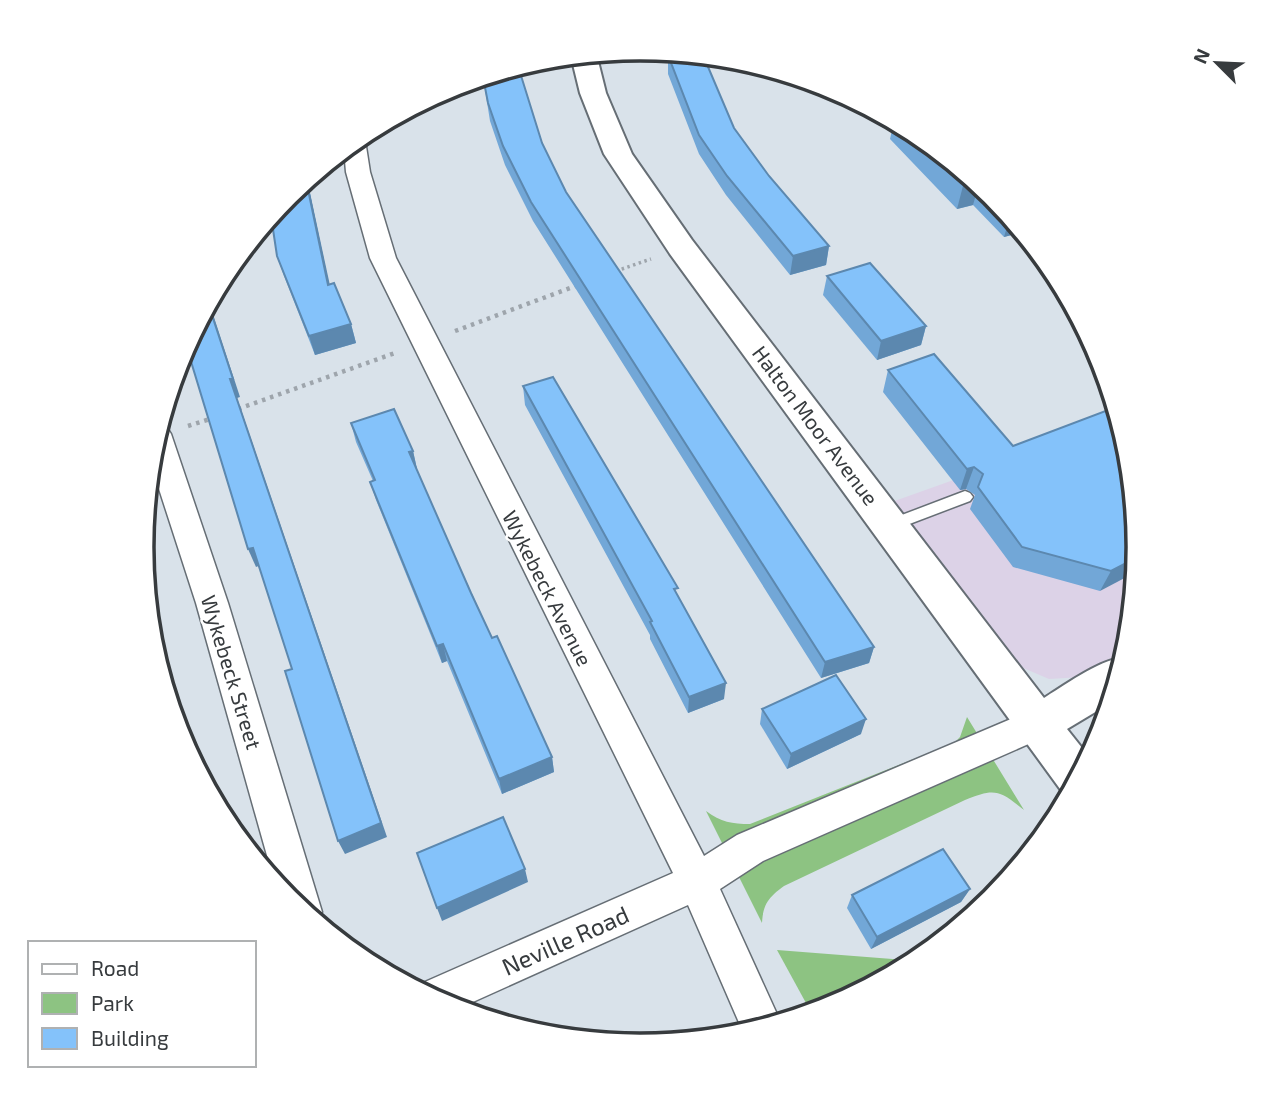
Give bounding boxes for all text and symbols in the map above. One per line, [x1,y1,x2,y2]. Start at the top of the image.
north arrow [1182,28,1252,98]
text: N [1188,45,1214,67]
street label: Halton Moor Avenue [748,340,884,510]
street label: Wykebeck Avenue [498,506,598,670]
street label: Wykebeck Street [197,592,267,752]
street label: Neville Road [497,899,633,981]
legend [28,941,256,1067]
text: Road [91,955,139,980]
text: Park [91,990,134,1015]
text: Building [91,1025,169,1050]

